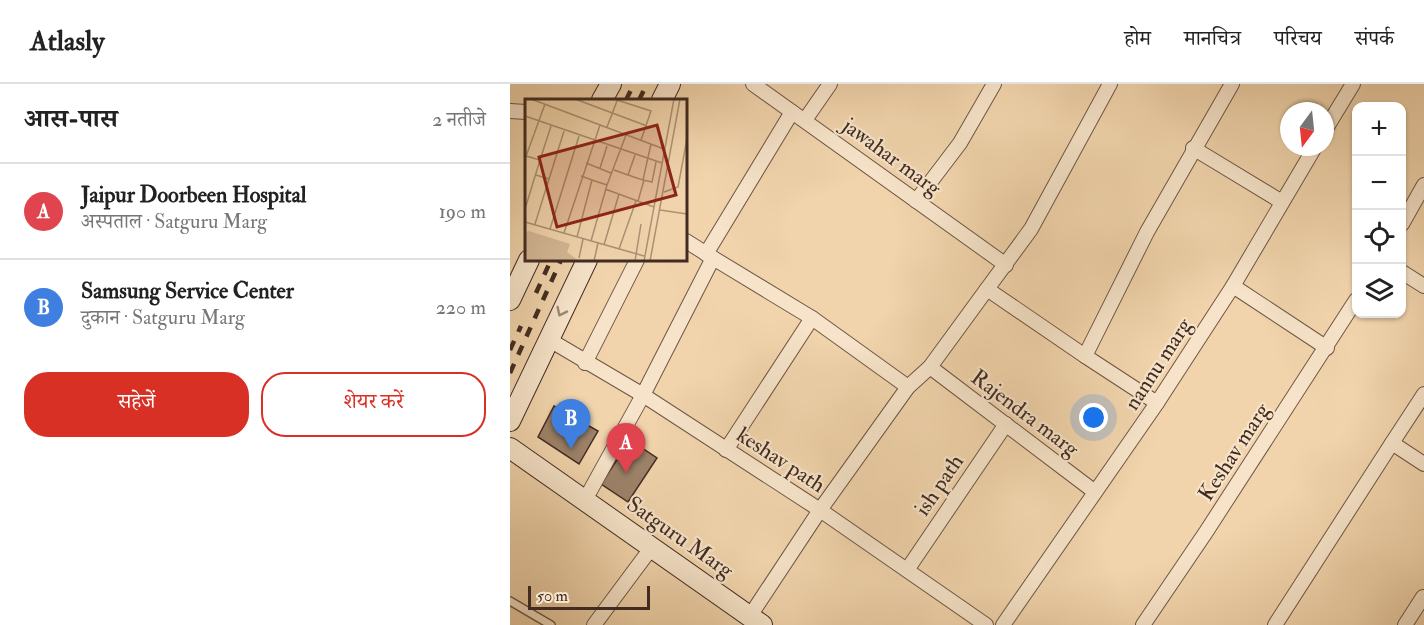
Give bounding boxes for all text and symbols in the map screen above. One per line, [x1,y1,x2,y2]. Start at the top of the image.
text: Atlasly [30,24,104,59]
text: होम [1124,25,1151,52]
text: मानचित्र [1184,25,1241,52]
text: परिचय [1274,25,1322,52]
text: संपर्क [1355,25,1394,52]
inset map [525,99,687,261]
north arrow [1280,102,1334,156]
map controls [1352,102,1406,318]
button: + [1352,102,1406,156]
text: आस-पास [24,103,118,135]
text: 2 नतीजे [432,107,486,132]
street label: jawahar marg [834,110,948,203]
button: − [1352,156,1406,210]
text: Jaipur Doorbeen Hospital [81,181,306,209]
text: A [37,199,50,224]
text: 190 m [439,199,486,224]
text: अस्पताल · Satguru Marg [81,209,267,234]
button: locate [1352,210,1406,264]
button: layers [1352,264,1406,318]
text: Samsung Service Center [81,277,294,305]
text: B [37,295,50,320]
text: 220 m [436,295,486,320]
text: दुकान · Satguru Marg [81,305,245,330]
one-way arrow [557,306,569,317]
street label: nannu marg [1118,312,1199,415]
street label: Rajendra marg [965,363,1086,463]
button: सहेजें [24,372,249,437]
button: शेयर करें [261,372,486,437]
street label: Keshav marg [1192,397,1277,506]
pin: B [552,400,590,449]
your location [1079,403,1108,432]
street label: keshav path [731,421,831,500]
pin: A [606,424,646,473]
street label: ish path [908,448,971,522]
street label: Satguru Marg [621,490,740,585]
scale bar [528,583,650,610]
text: 50 m [537,586,568,606]

